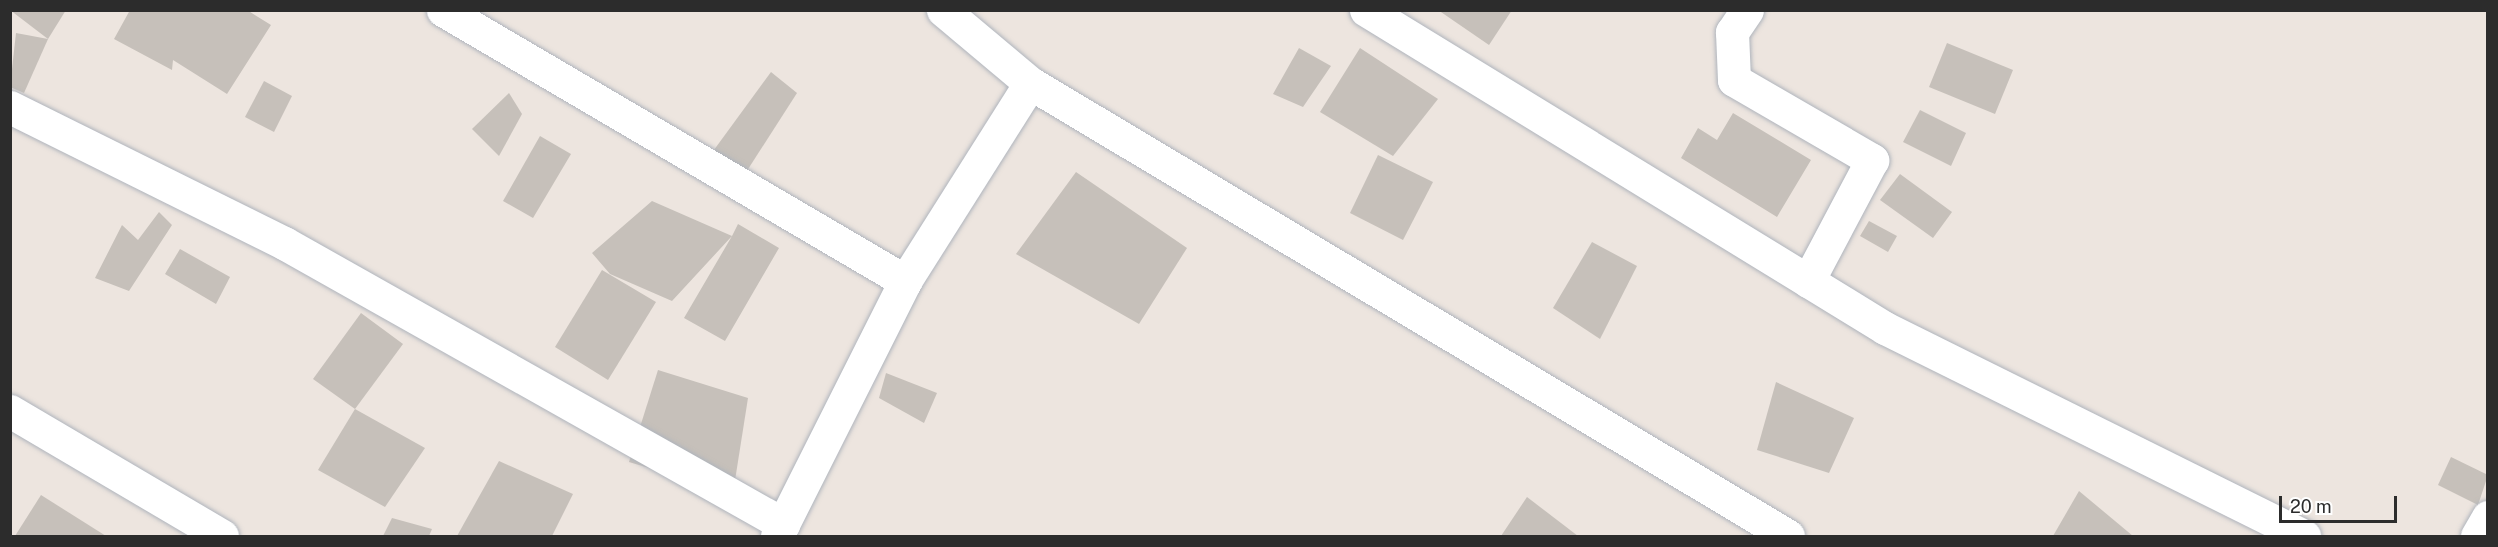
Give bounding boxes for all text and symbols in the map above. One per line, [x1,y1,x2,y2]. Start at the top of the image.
scale bar [2282,484,2400,522]
text: 20 m [2290,496,2332,517]

